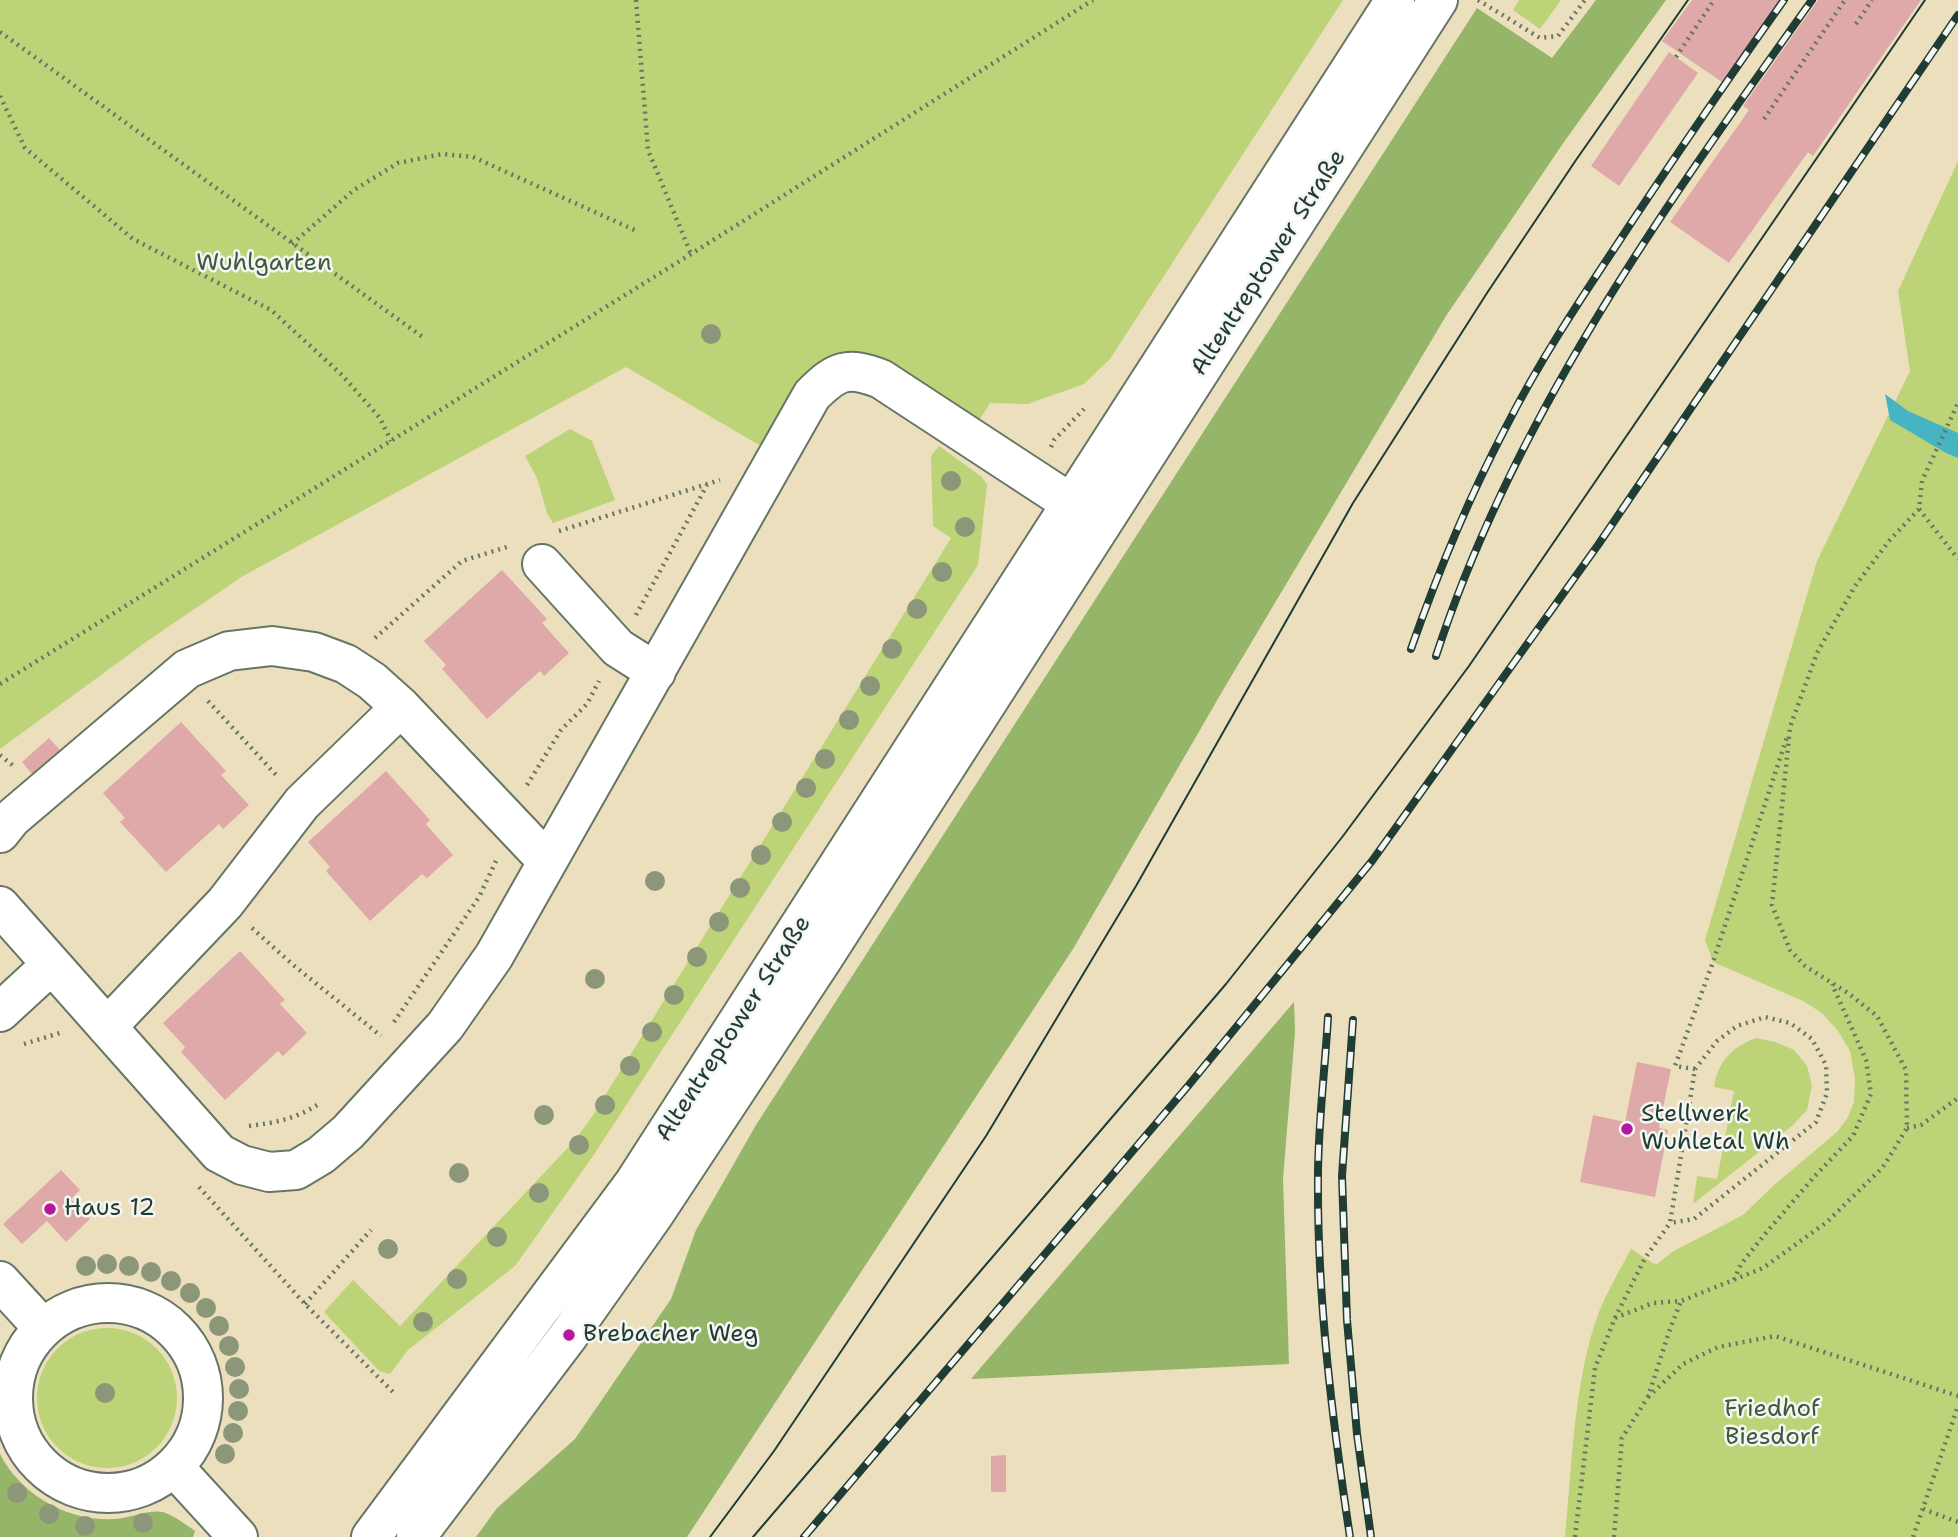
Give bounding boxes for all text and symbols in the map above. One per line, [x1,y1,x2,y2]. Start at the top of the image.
street label: Altentreptower Straße [1185,145,1353,381]
park label: Wuhlgarten [196,250,332,278]
street label: Altentreptower Straße [650,911,818,1147]
place label: Stellwerk Wuhletal Wh [1641,1101,1790,1157]
marker: Stellwerk Wuhletal Wh [1619,1121,1635,1137]
place label: Haus 12 [64,1195,155,1223]
marker: Haus 12 [42,1201,58,1217]
place label: Brebacher Weg [583,1321,758,1349]
marker: Brebacher Weg [561,1327,577,1343]
park label: Friedhof Biesdorf [1724,1396,1820,1452]

